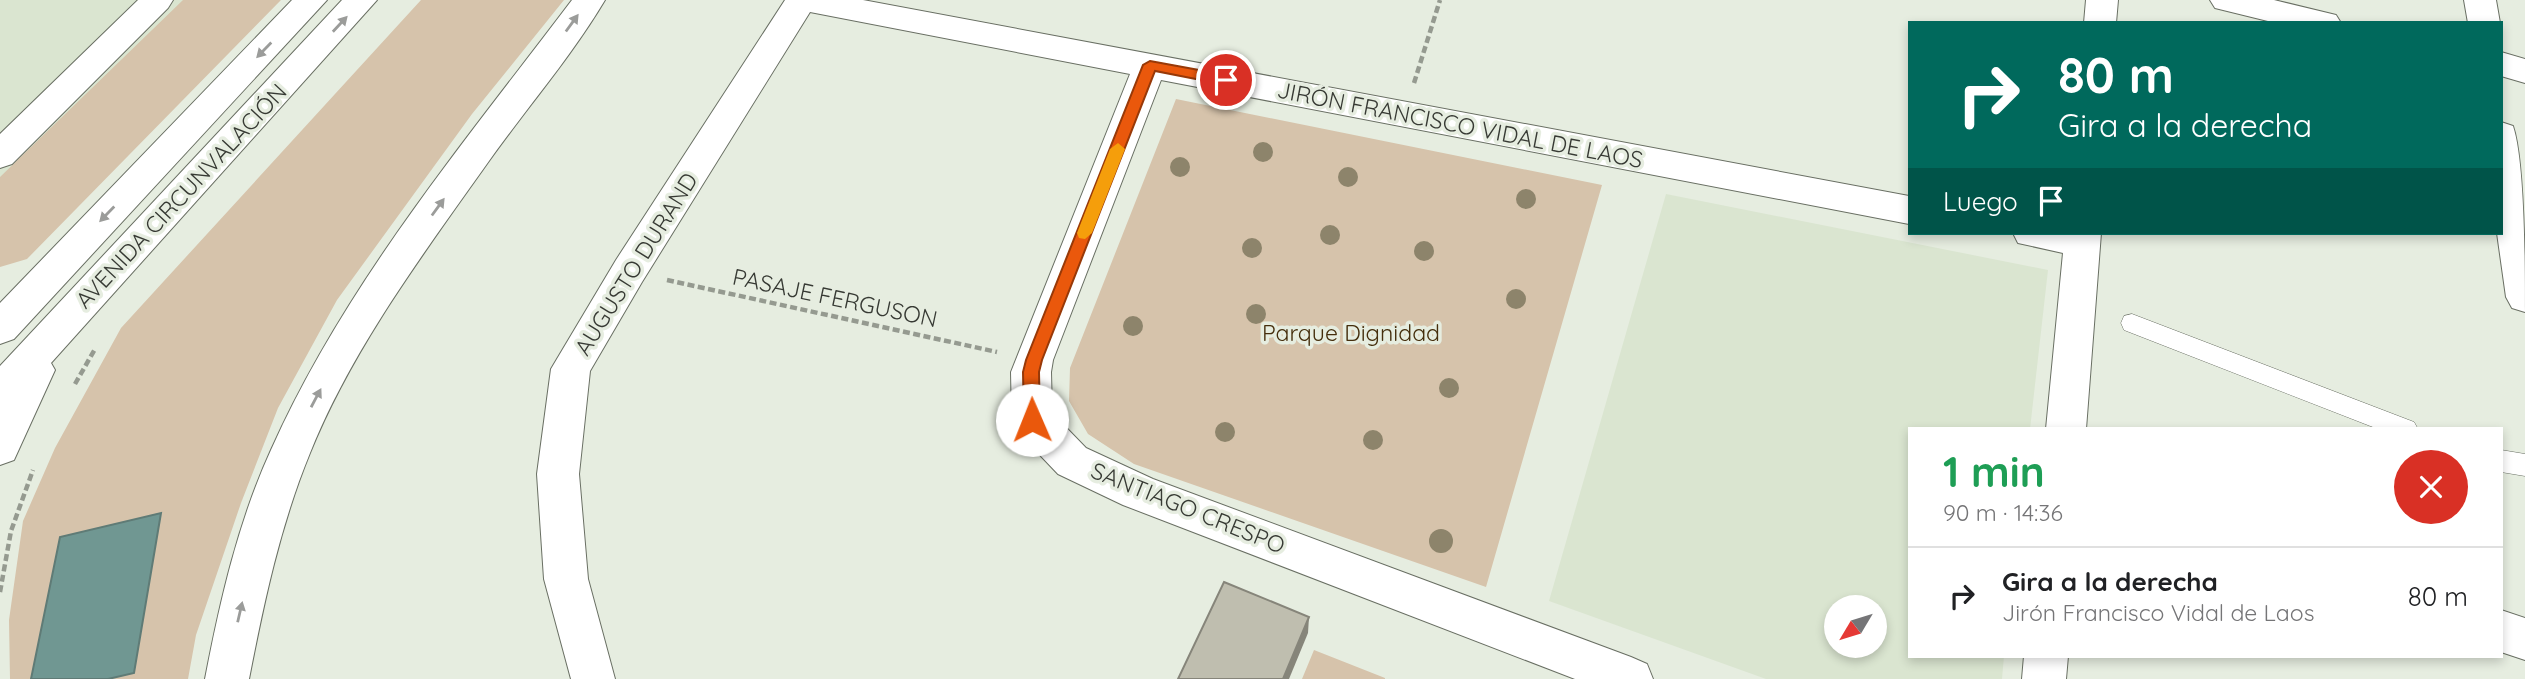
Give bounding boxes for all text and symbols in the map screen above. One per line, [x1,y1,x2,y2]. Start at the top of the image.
one-way arrow [565,14,579,32]
one-way arrow [331,16,347,33]
one-way arrow [256,41,273,58]
text: 80 m [2058,44,2174,105]
icon: right [1943,49,2034,140]
pin [1196,50,1256,110]
icon: arrive [1207,61,1245,99]
street label: JIRÓN FRANCISCO VIDAL DE LAOS [1275,75,1645,174]
street label: AVENIDA CIRCUNVALACIÓN [69,77,292,314]
text: Gira a la derecha [2058,105,2312,145]
street label: AUGUSTO DURAND [568,167,704,360]
icon: arrive [2032,182,2070,220]
text: Luego [1943,185,2018,218]
one-way arrow [431,198,445,216]
one-way arrow [99,206,116,223]
street label: PASAJE FERGUSON [730,262,940,333]
park label: Parque Dignidad [1262,318,1440,347]
position arrow [995,383,1069,457]
one-way arrow [310,388,322,408]
text: 1 min [1943,445,2045,498]
button: close [2394,450,2468,524]
street label: SANTIAGO CRESPO [1087,455,1289,560]
text: 90 m · 14:36 [1943,498,2063,527]
text: Gira a la derecha [2002,565,2218,598]
icon: right [1943,577,1981,615]
text: 80 m [2408,580,2468,613]
north arrow [1824,595,1886,658]
map controls [1824,595,1887,658]
text: Jirón Francisco Vidal de Laos [2002,598,2314,627]
one-way arrow [234,601,245,623]

